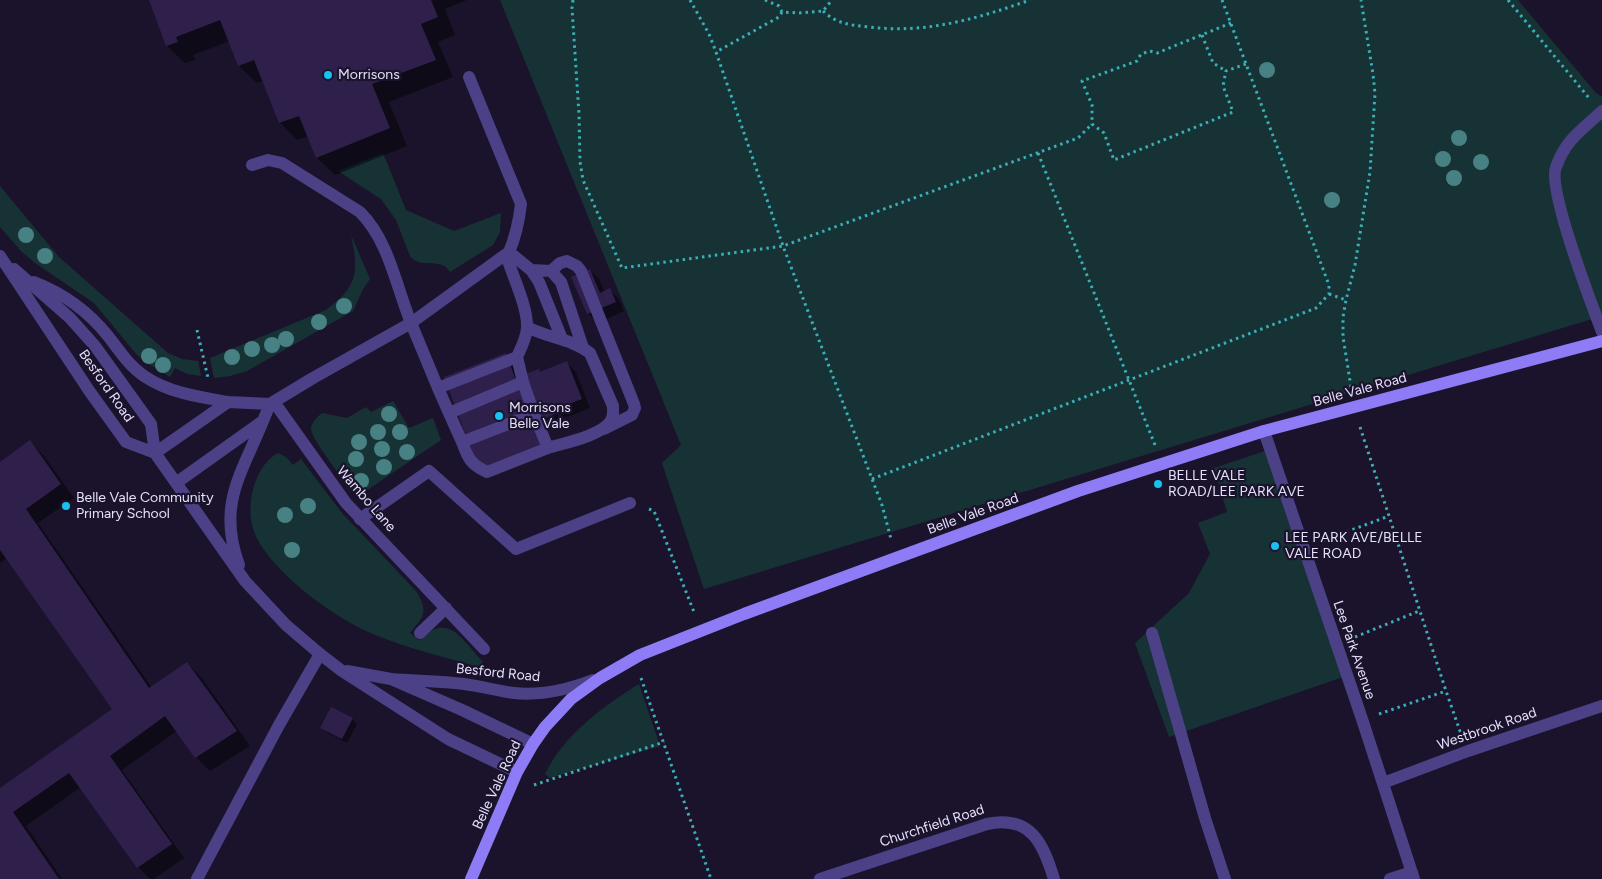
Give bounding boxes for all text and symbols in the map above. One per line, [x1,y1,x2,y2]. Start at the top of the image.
place label: Morrisons [338,67,400,83]
marker: Morrisons [322,69,334,81]
street label: Besford Road [75,347,137,425]
street label: Belle Vale Road [1311,369,1409,411]
place label: Morrisons Belle Vale [509,400,571,432]
marker: Morrisons Belle Vale [493,410,505,422]
street label: Wambo Lane [333,463,399,535]
place label: BELLE VALE ROAD/LEE PARK AVE [1168,468,1305,501]
marker: BELLE VALE ROAD/LEE PARK AVE [1152,478,1164,490]
place label: Belle Vale Community Primary School [76,490,213,522]
street label: Belle Vale Road [925,490,1021,538]
marker: Belle Vale Community Primary School [60,500,72,512]
place label: LEE PARK AVE/BELLE VALE ROAD [1285,530,1423,562]
marker: LEE PARK AVE/BELLE VALE ROAD [1269,540,1281,552]
street label: Lee Park Avenue [1329,598,1379,702]
street label: Besford Road [455,660,541,686]
street label: Westbrook Road [1435,704,1539,754]
street label: Belle Vale Road [469,738,525,832]
street label: Churchfield Road [878,801,986,851]

